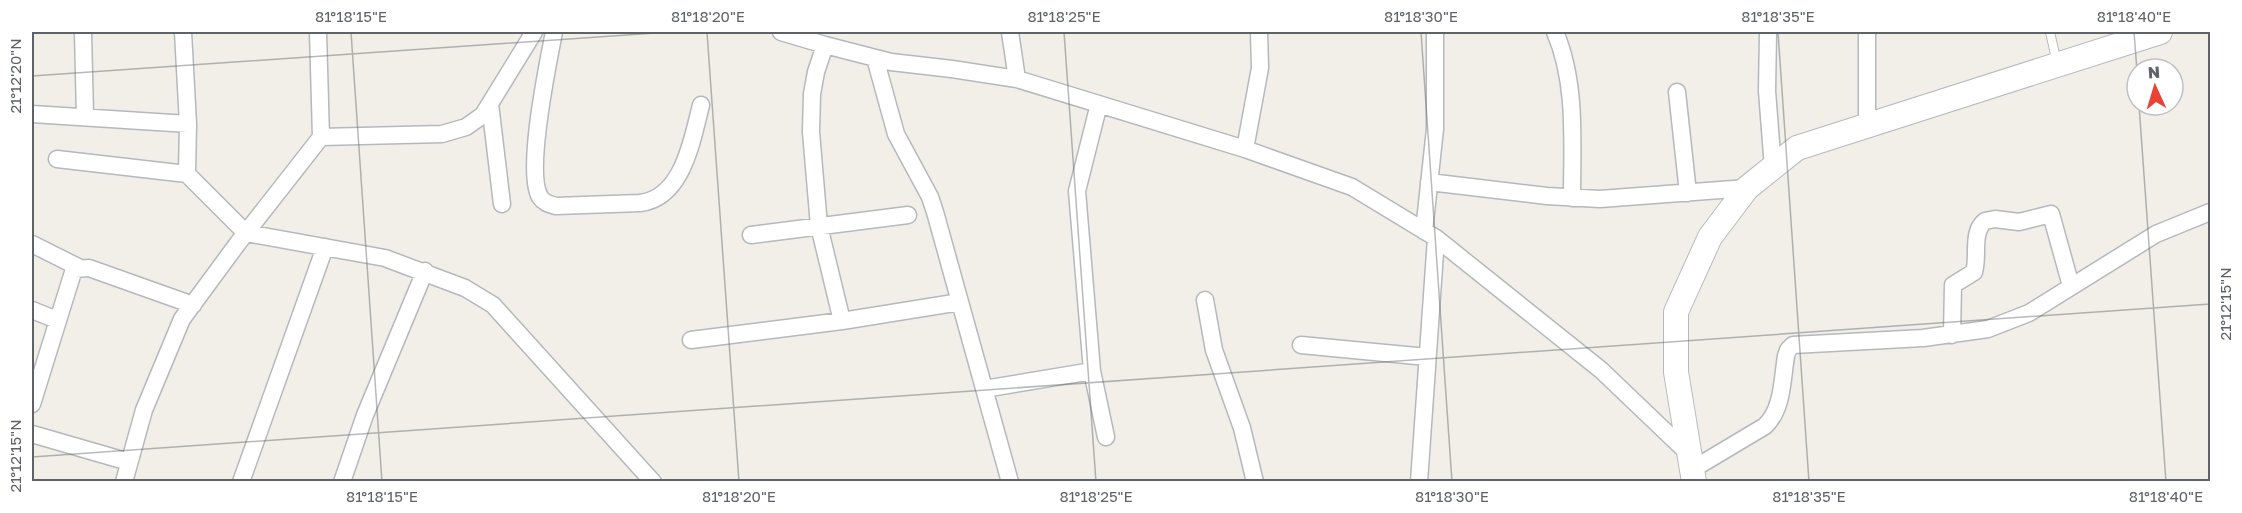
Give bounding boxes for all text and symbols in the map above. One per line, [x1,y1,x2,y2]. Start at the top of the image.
text: 81°18'15"E [315,7,387,25]
text: 81°18'20"E [671,7,745,25]
text: 81°18'25"E [1027,7,1101,25]
text: 81°18'30"E [1384,7,1458,25]
text: 81°18'35"E [1741,7,1815,25]
text: 81°18'40"E [2097,7,2171,25]
text: 21°12'20"N [6,38,24,114]
north arrow [2125,57,2185,117]
text: N [2147,62,2161,82]
text: 21°12'15"N [2216,267,2234,341]
text: 21°12'15"N [6,419,24,493]
text: 81°18'15"E [346,487,418,505]
text: 81°18'20"E [702,487,776,505]
text: 81°18'25"E [1059,487,1133,505]
text: 81°18'30"E [1415,487,1489,505]
text: 81°18'35"E [1772,487,1846,505]
text: 81°18'40"E [2129,487,2203,505]

